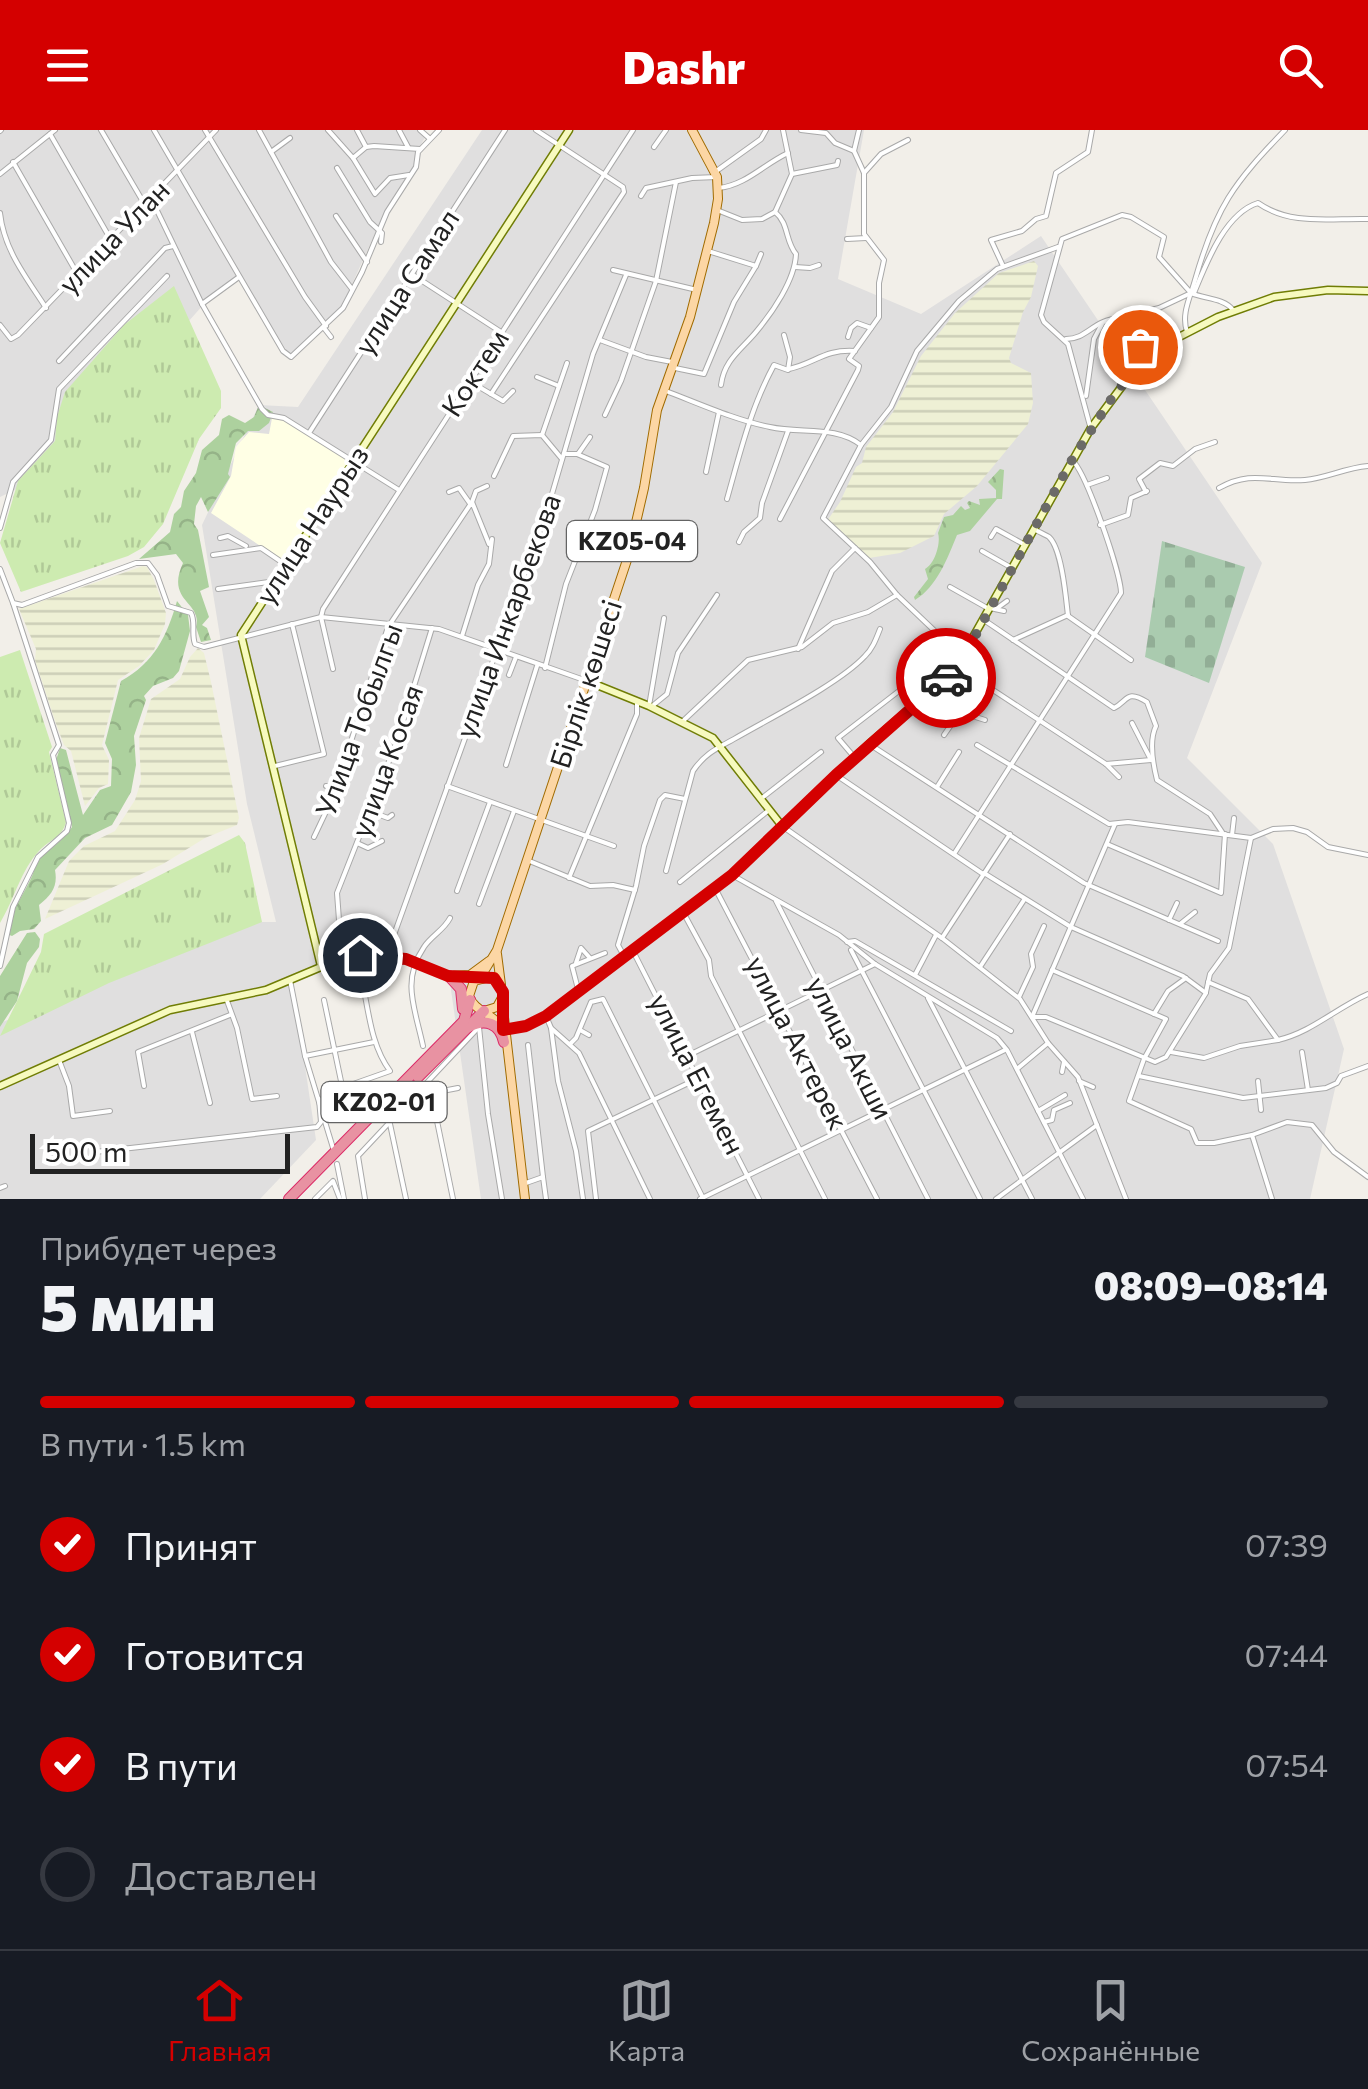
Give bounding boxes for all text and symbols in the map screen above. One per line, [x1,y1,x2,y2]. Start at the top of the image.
icon: menu [40,38,95,93]
text: Dashr [623,38,745,93]
icon: search [1273,38,1328,93]
street label: улица Улан [51,172,176,300]
street label: улица Самал [347,202,466,360]
pin [1098,305,1183,390]
icon: bag [1113,320,1168,375]
street label: Коктем [433,322,515,422]
street label: улица Наурыз [247,439,375,610]
street label: улица Инкарбекова [447,489,567,742]
road number: KZ05-04 [567,521,697,561]
street label: Бірлік көшесі [542,595,628,772]
street label: Улица Тобылгы [307,618,409,821]
courier [896,628,996,728]
icon: car [919,651,974,706]
street label: улица Косая [343,680,429,841]
pin [318,913,403,998]
icon: home [333,928,388,983]
street label: улица Актерек [740,950,856,1135]
street label: улица Акши [800,971,901,1125]
street label: улица Егемен [643,987,753,1160]
road number: KZ02-01 [322,1082,446,1122]
scale bar [30,1129,290,1174]
text: 500 m [45,1134,127,1168]
text: Прибудет через [40,1227,277,1267]
text: 08:09–08:14 [1094,1261,1328,1308]
text: 5 мин [40,1265,216,1344]
text: В пути · 1.5 km [40,1423,246,1463]
icon: check [40,1517,95,1572]
text: Принят [125,1521,257,1568]
text: 07:39 [1245,1524,1328,1564]
icon: check [40,1627,95,1682]
text: Готовится [125,1631,305,1678]
text: 07:44 [1244,1634,1328,1674]
icon: check [40,1737,95,1792]
text: В пути [125,1741,238,1788]
text: 07:54 [1245,1744,1328,1784]
text: Доставлен [125,1851,318,1898]
tab: Главная [168,1973,272,2067]
tab: Карта [608,1973,685,2067]
tab: Сохранённые [1021,1973,1200,2067]

